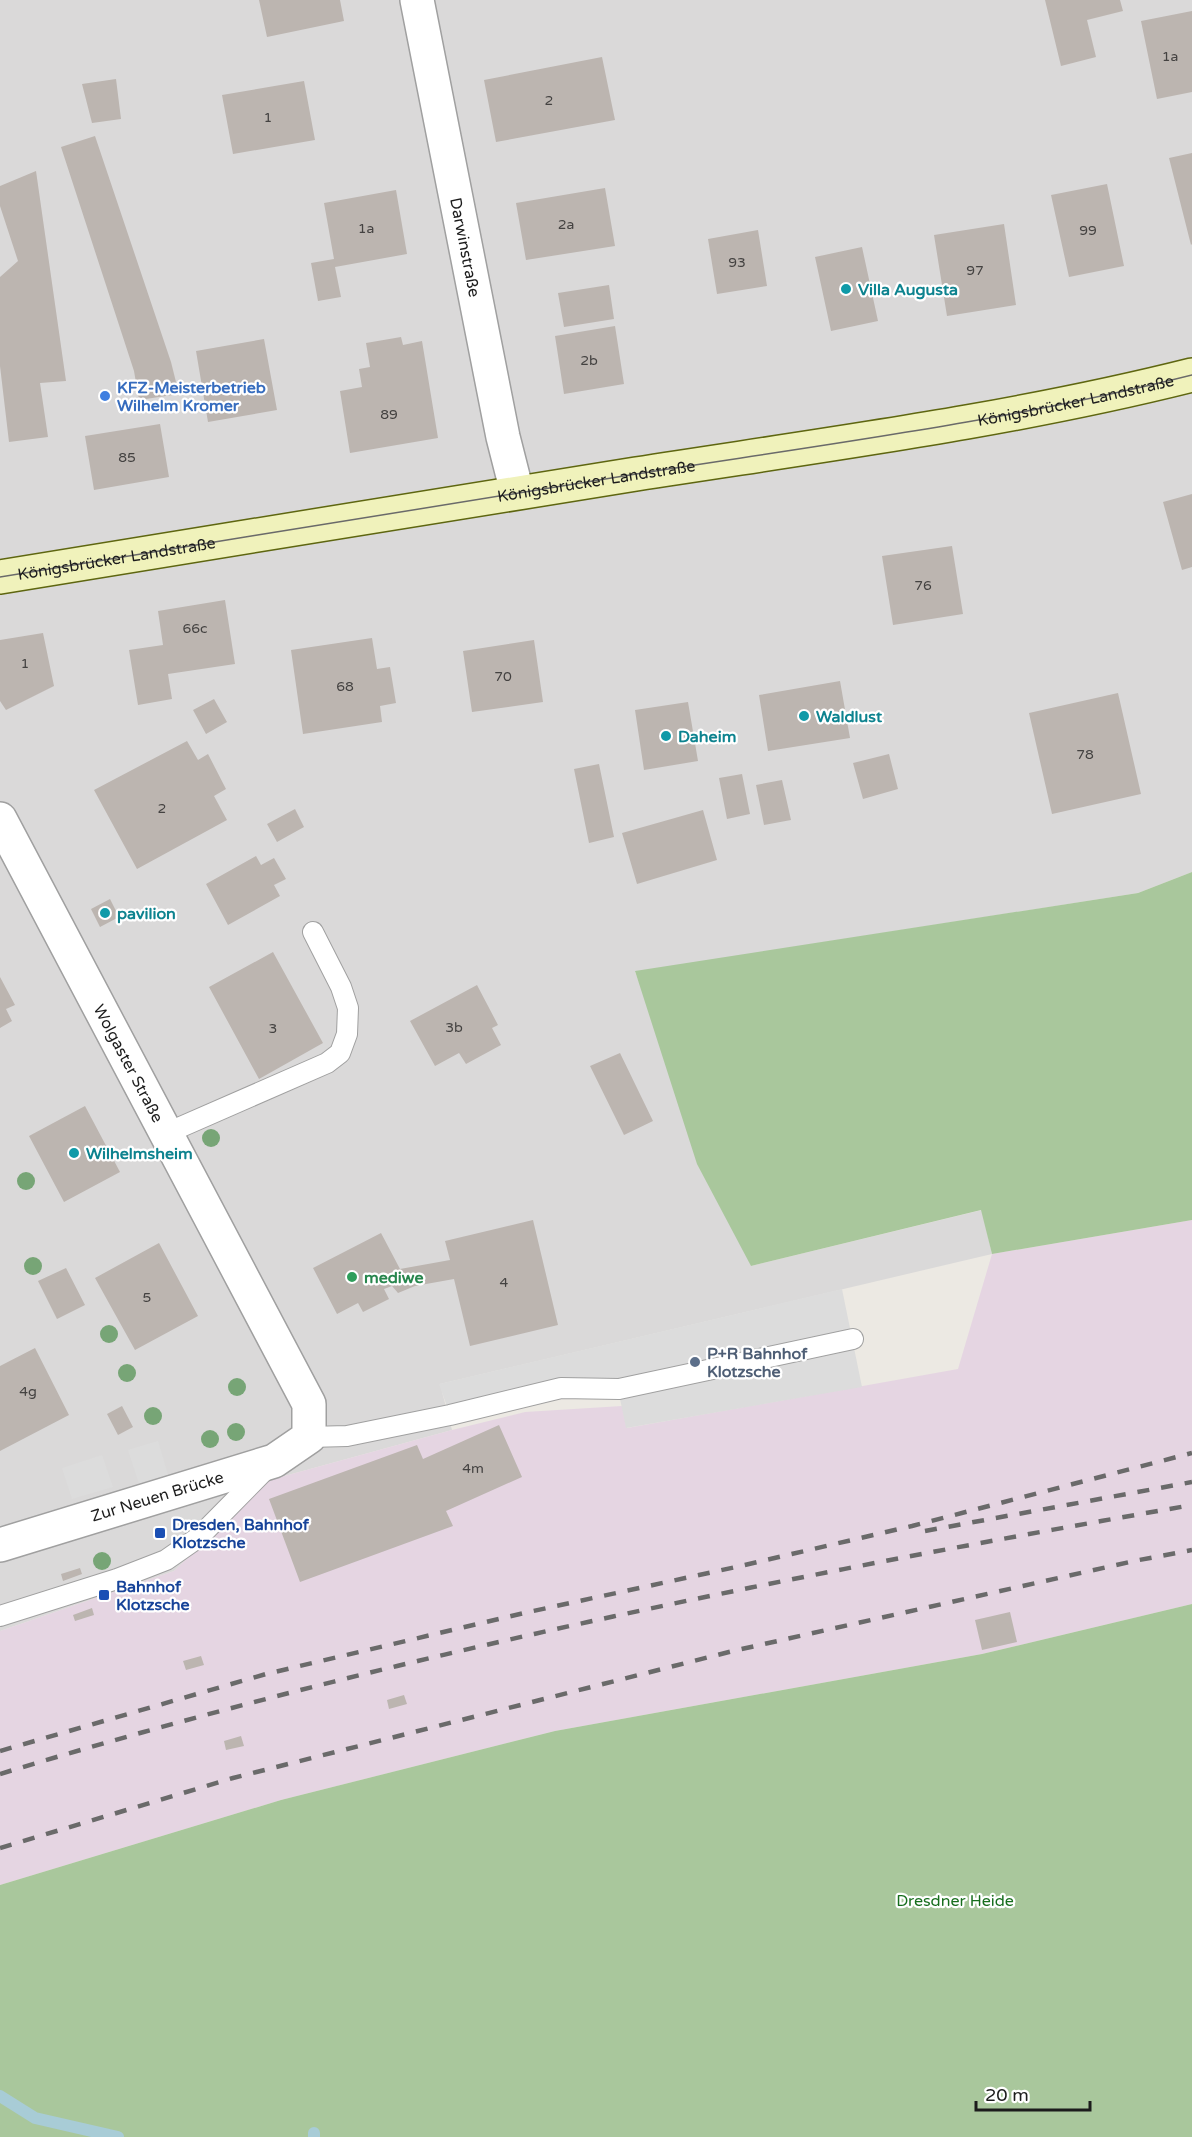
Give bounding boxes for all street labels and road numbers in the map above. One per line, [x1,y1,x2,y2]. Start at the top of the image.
street label: Darwinstraße [445,196,484,299]
street label: Königsbrücker Landstraße [976,371,1176,431]
street label: Königsbrücker Landstraße [496,456,697,507]
street label: Königsbrücker Landstraße [16,533,217,585]
street label: Wolgaster Straße [89,1001,167,1126]
street label: Zur Neuen Brücke [89,1467,226,1527]

